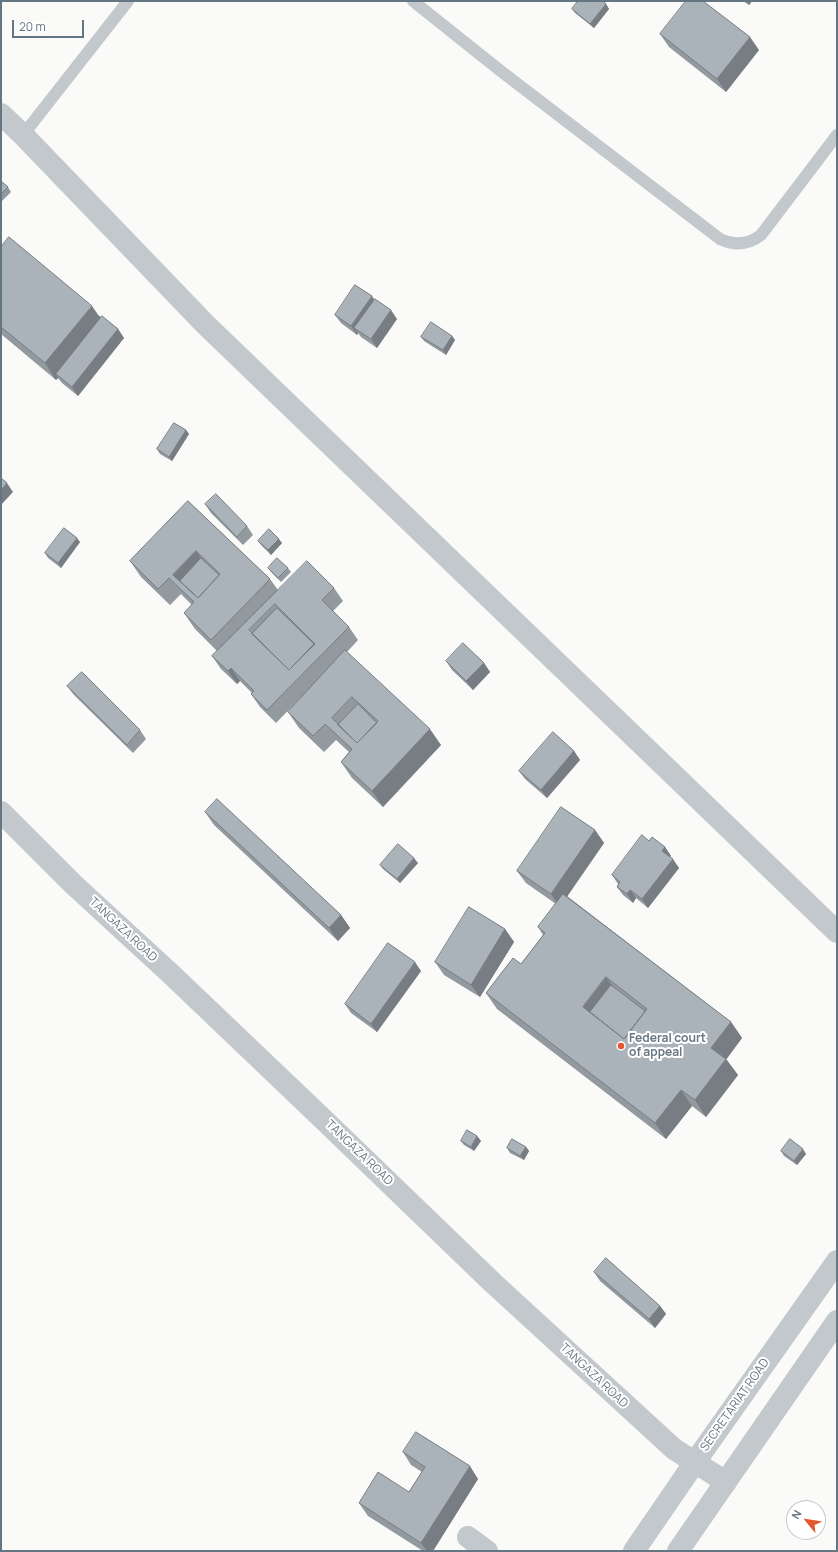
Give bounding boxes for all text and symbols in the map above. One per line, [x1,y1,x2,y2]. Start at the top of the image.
scale bar [14,12,86,38]
text: 20 m [19,18,46,35]
street label: TANGAZA ROAD [86,895,160,965]
place label: Federal court of appeal [629,1032,706,1060]
marker: Federal court of appeal [616,1041,626,1051]
street label: TANGAZA ROAD [322,1117,396,1189]
street label: TANGAZA ROAD [557,1341,631,1411]
street label: SECRETARIAT ROAD [698,1356,772,1454]
north arrow [786,1500,826,1540]
text: N [788,1507,805,1521]

